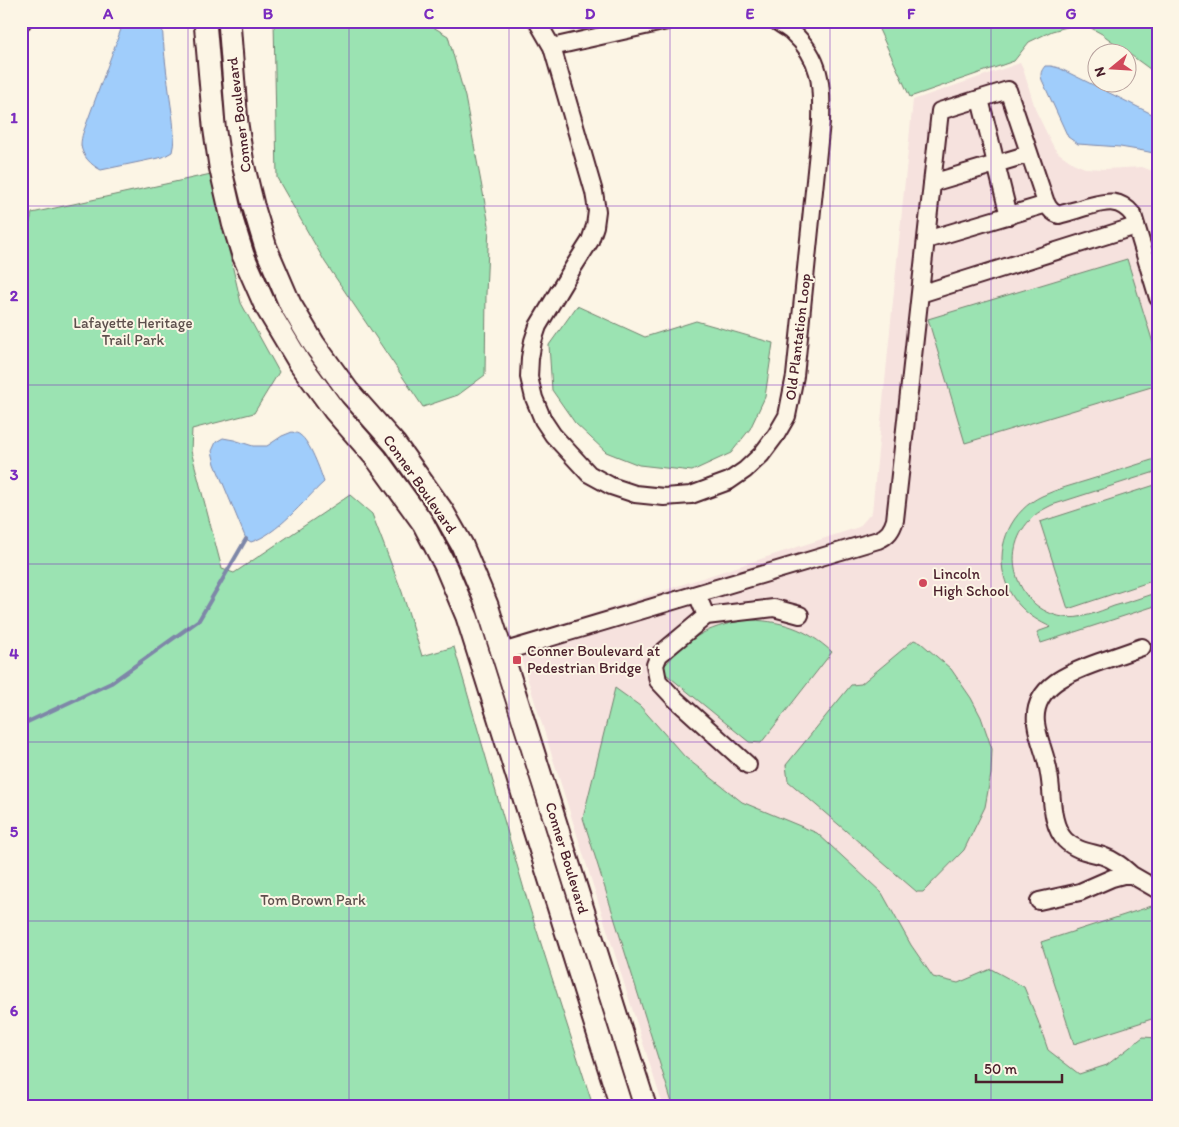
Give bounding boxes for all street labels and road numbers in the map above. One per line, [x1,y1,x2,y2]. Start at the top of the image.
street label: Conner Boulevard [223,56,255,174]
street label: Old Plantation Loop [781,272,815,402]
street label: Conner Boulevard [379,431,461,537]
street label: Conner Boulevard [541,800,593,917]

